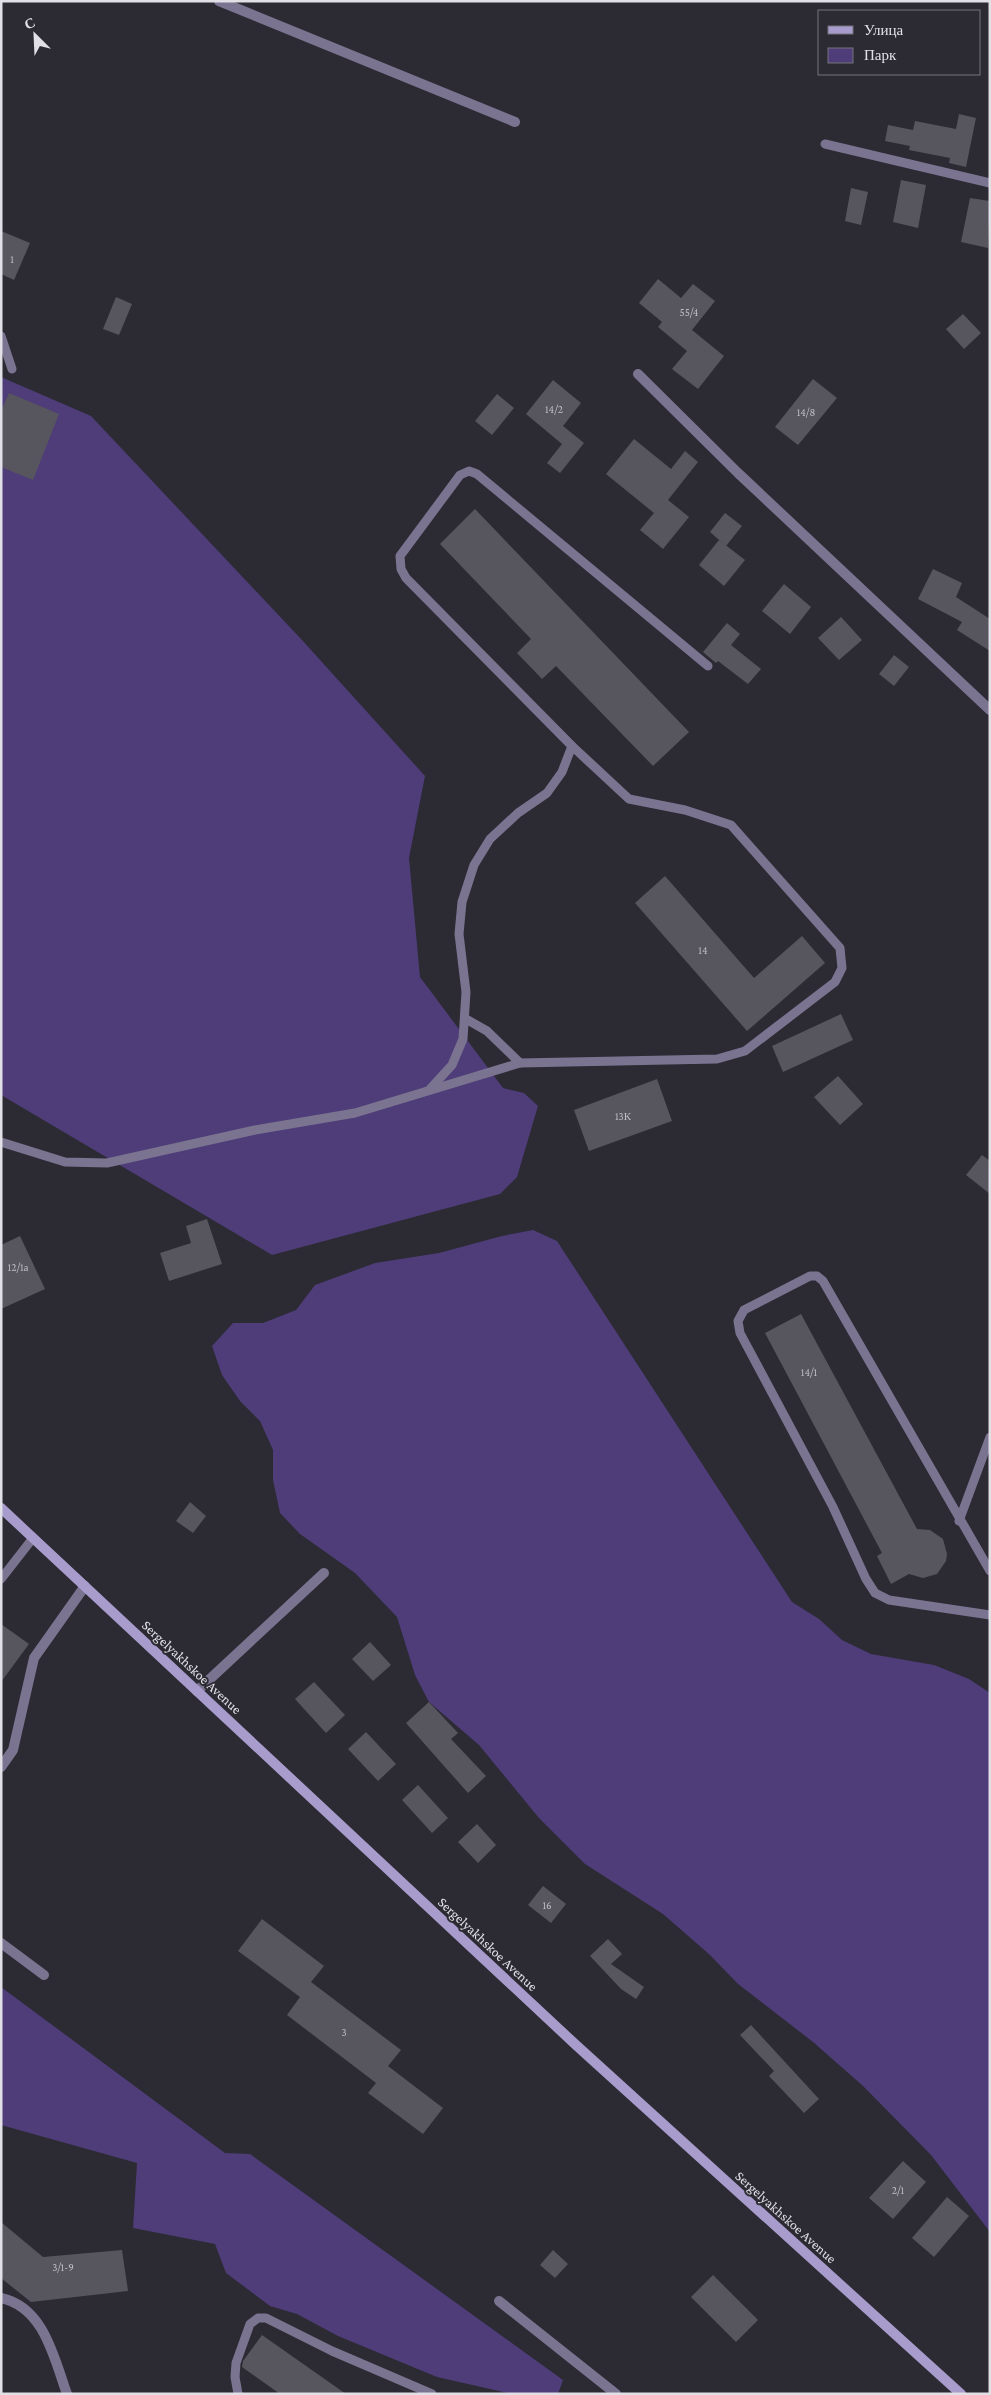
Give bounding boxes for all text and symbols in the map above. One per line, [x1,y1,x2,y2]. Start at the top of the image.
north arrow [10,10,60,60]
legend [818,10,981,75]
text: С [22,14,38,32]
text: Улица [864,22,903,38]
text: Парк [864,47,897,63]
house number: 1 [10,253,14,265]
house number: 55/4 [680,306,699,318]
house number: 14/2 [545,403,563,415]
house number: 14/8 [797,406,815,418]
house number: 14 [698,944,708,956]
house number: 13К [615,1110,632,1122]
house number: 12/1а [8,1261,29,1273]
house number: 14/1 [801,1366,817,1378]
street label: Sergelyakhskoe Avenue [139,1617,245,1717]
street label: Sergelyakhskoe Avenue [435,1894,541,1994]
house number: 16 [542,1899,552,1911]
house number: 3 [341,2026,347,2038]
street label: Sergelyakhskoe Avenue [732,2168,840,2266]
house number: 2/1 [892,2184,905,2196]
house number: 3/1-9 [52,2261,74,2273]

